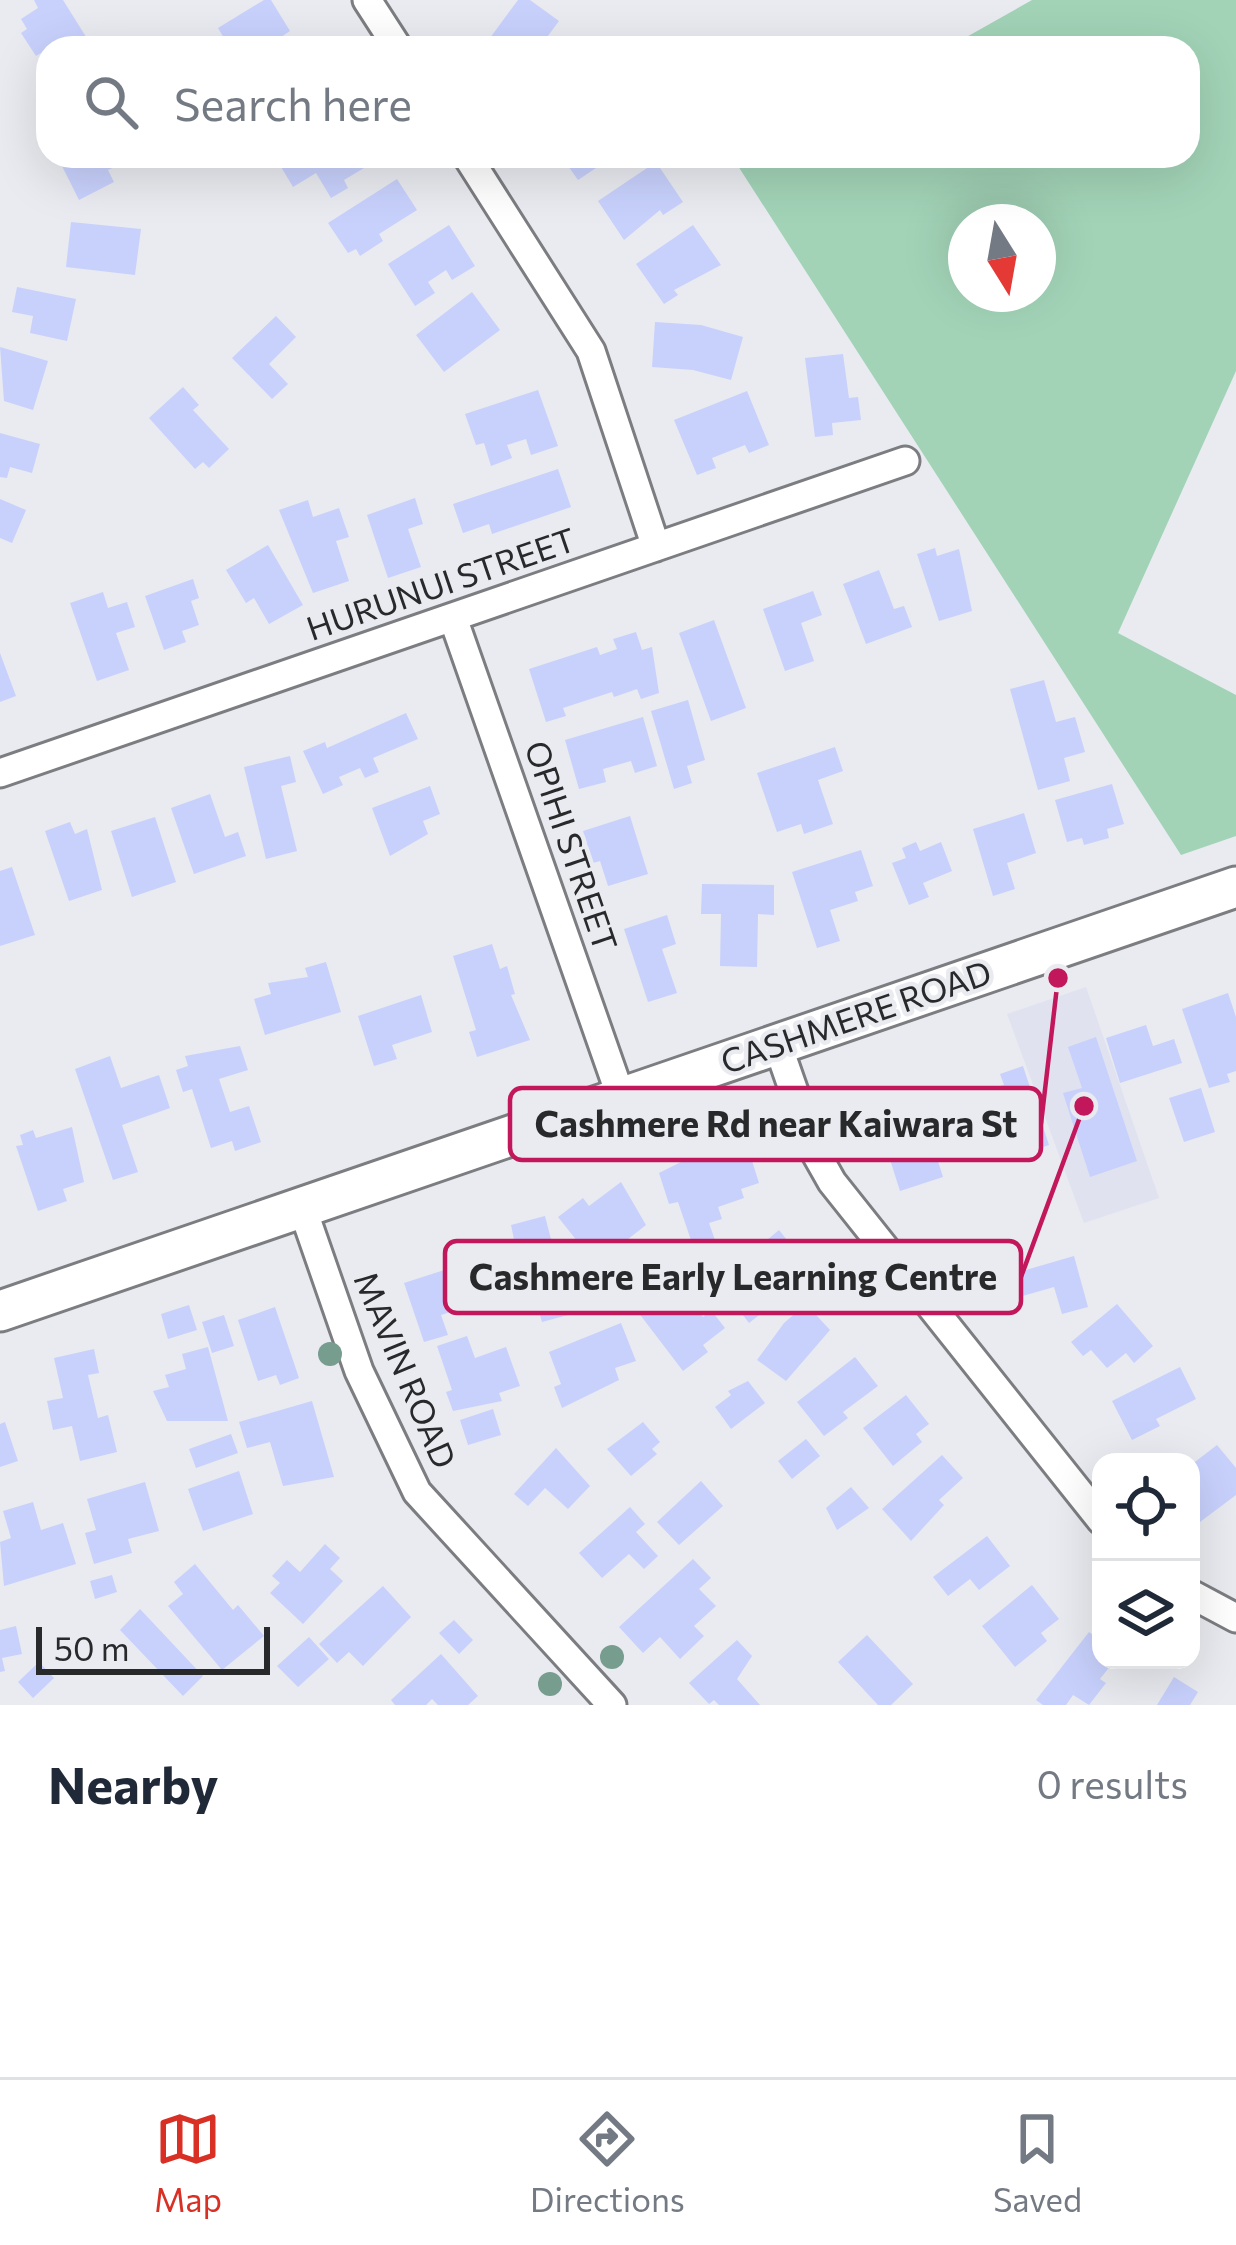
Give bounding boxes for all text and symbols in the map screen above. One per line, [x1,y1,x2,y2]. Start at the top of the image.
search box [36,36,1200,168]
icon: search [78,69,144,135]
text: Search here [174,75,412,130]
north arrow [948,204,1056,312]
street label: HURUNUI STREET [301,517,580,648]
street label: OPIHI STREET [517,735,628,956]
street label: CASHMERE ROAD [715,950,996,1081]
callout: Cashmere Rd near Kaiwara St [510,1088,1041,1160]
text: Cashmere Rd near Kaiwara St [534,1100,1018,1144]
callout: Cashmere Early Learning Centre [445,1241,1021,1313]
text: Cashmere Early Learning Centre [469,1253,997,1297]
street label: MAVIN ROAD [347,1265,466,1474]
map controls [1092,1453,1200,1669]
button: locate [1092,1453,1200,1561]
button: layers [1092,1561,1200,1669]
scale bar [36,1621,270,1674]
text: 50 m [54,1627,130,1668]
text: Nearby [48,1752,218,1815]
text: 0 results [1036,1759,1188,1807]
tab: Map [154,2106,222,2219]
tab: Directions [530,2106,685,2219]
tab: Saved [993,2106,1082,2219]

